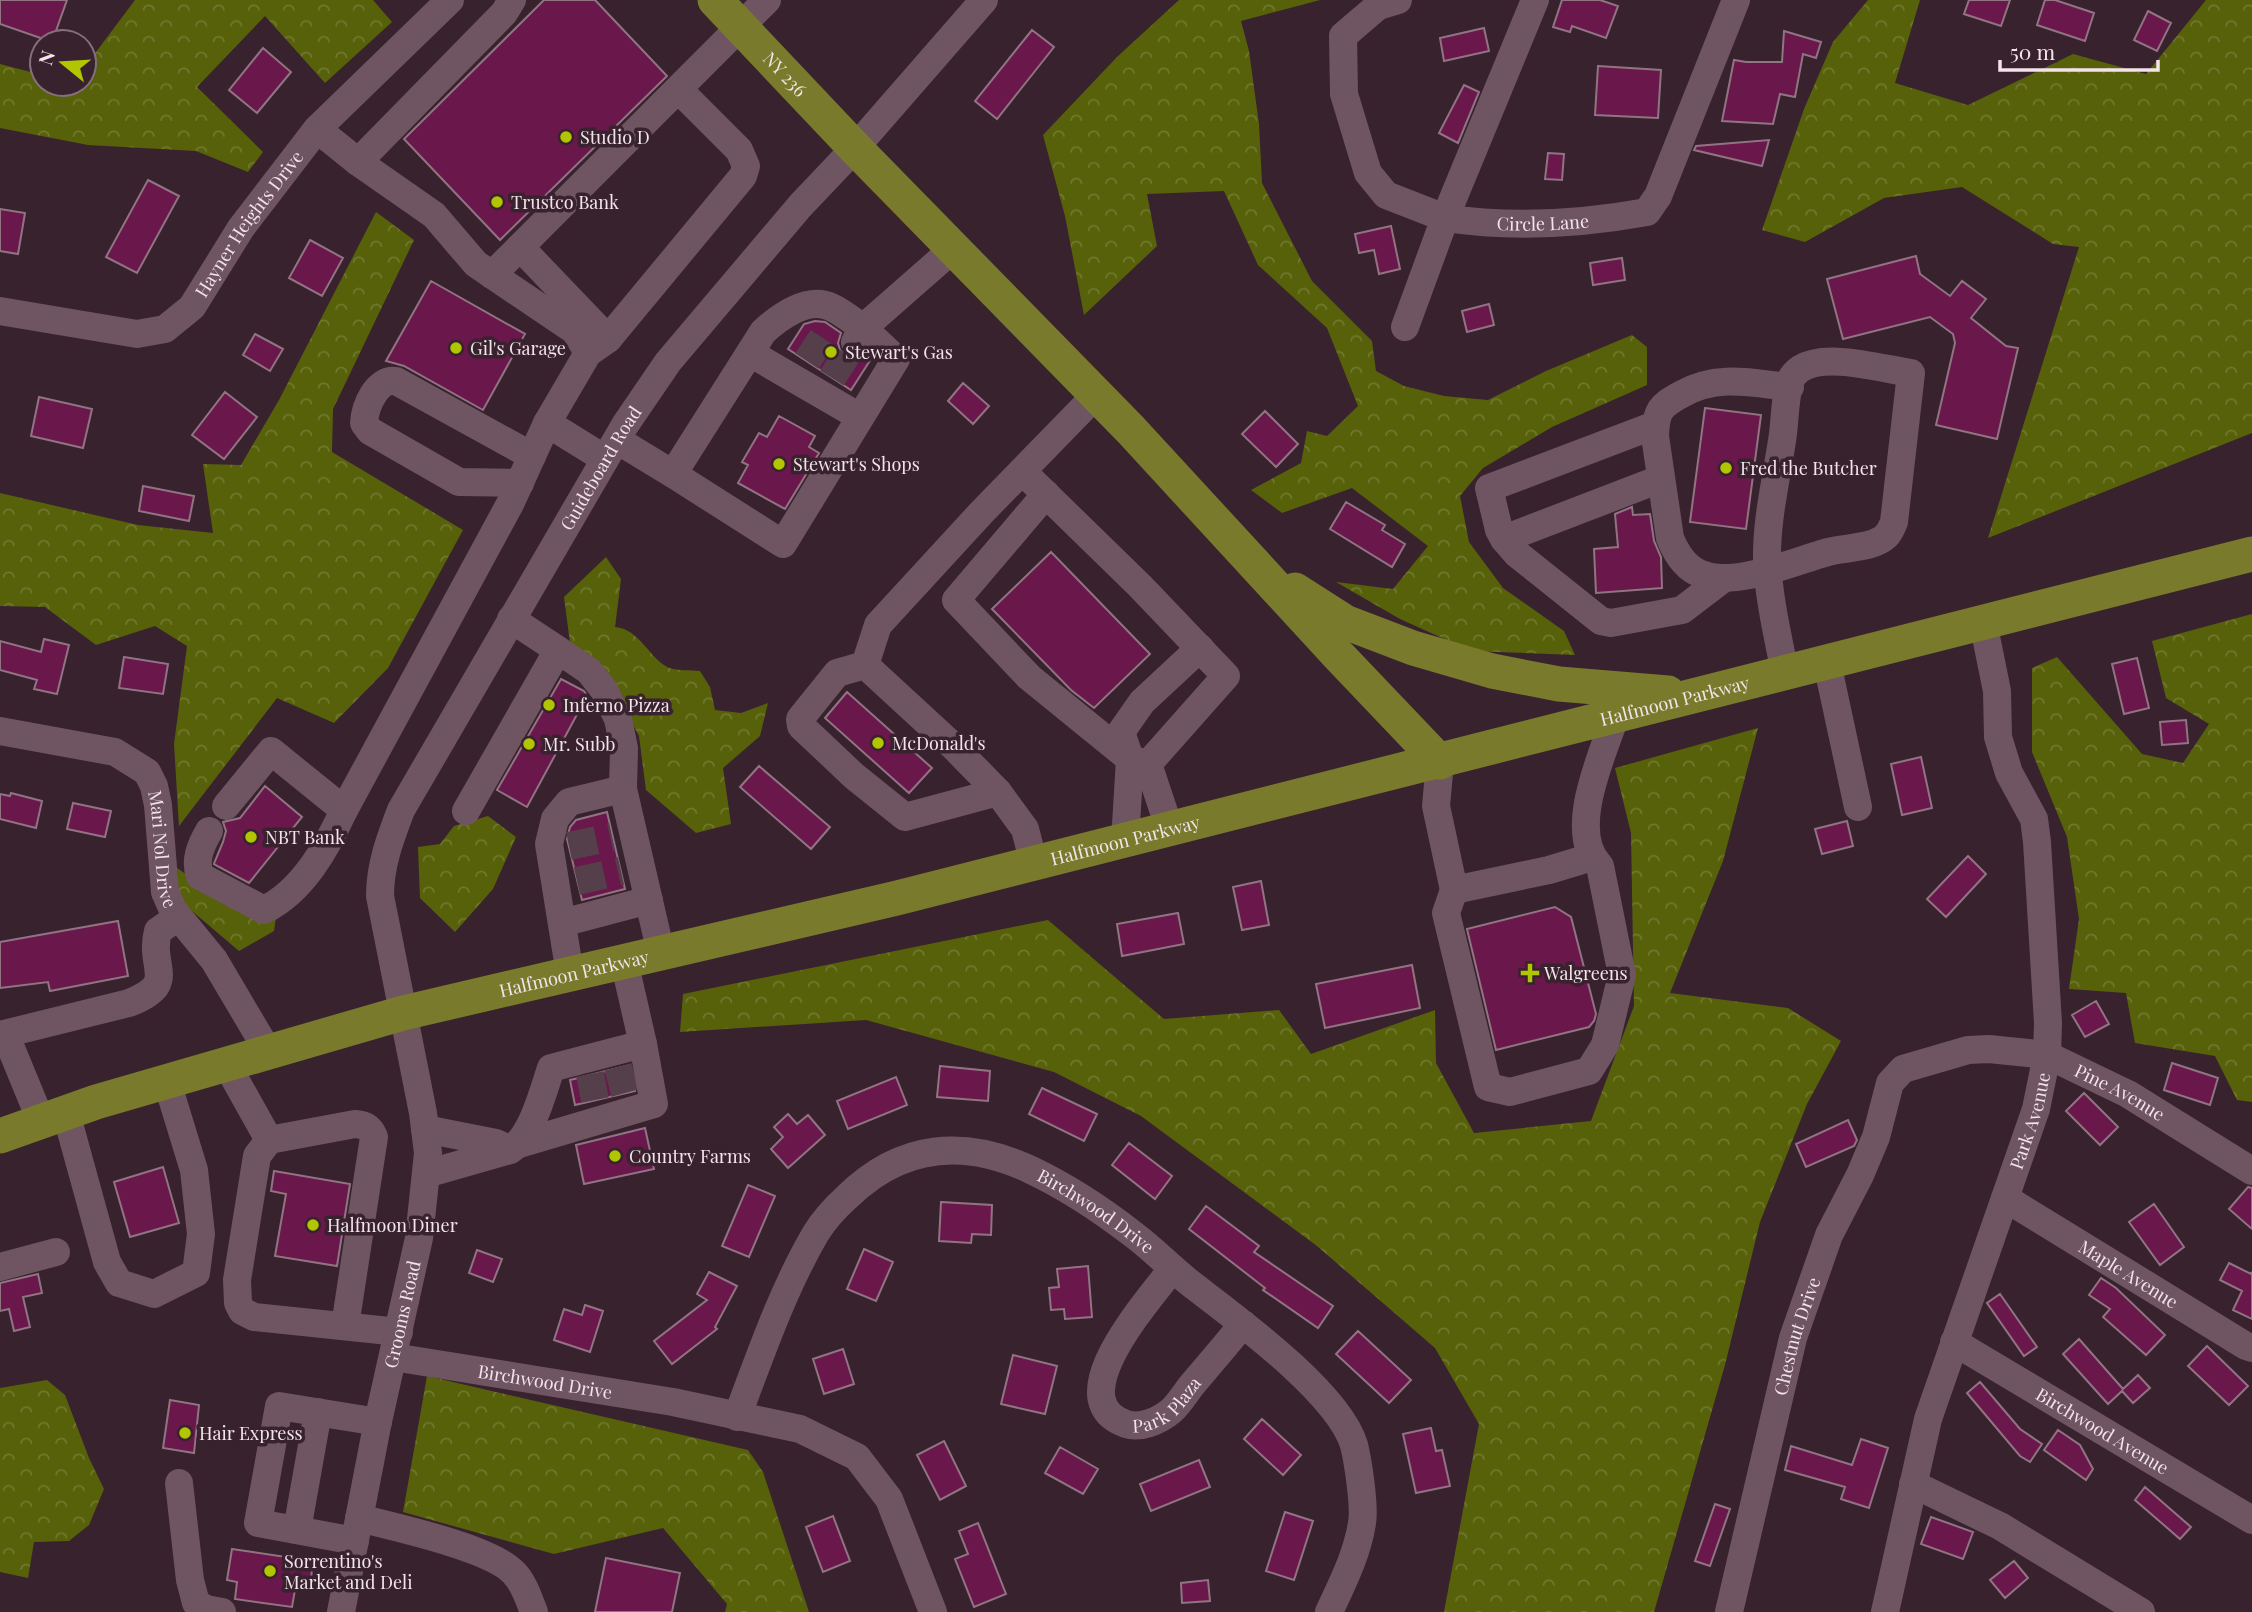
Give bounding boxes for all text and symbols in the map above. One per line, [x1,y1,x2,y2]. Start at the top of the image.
north arrow [28,28,98,98]
scale bar [2000,28,2158,72]
text: 50 m [2010,37,2056,65]
street label: NY 236 [758,46,812,102]
text: N [31,47,60,68]
place label: Studio D [580,125,650,149]
marker: Studio D [558,129,574,145]
street label: Hayner Heights Drive [189,145,308,302]
place label: Trustco Bank [511,190,619,214]
marker: Trustco Bank [489,194,505,210]
street label: Circle Lane [1496,208,1590,236]
place label: Gil's Garage [470,336,566,360]
marker: Gil's Garage [448,340,464,356]
place label: Stewart's Gas [845,340,953,364]
marker: Stewart's Gas [823,344,839,360]
street label: Guideboard Road [554,401,647,535]
place label: Stewart's Shops [793,452,920,476]
marker: Stewart's Shops [771,456,787,472]
place label: Fred the Butcher [1740,456,1877,480]
marker: Fred the Butcher [1718,460,1734,476]
street label: Halfmoon Parkway [1597,670,1752,731]
place label: Inferno Pizza [563,693,670,717]
marker: Inferno Pizza [541,697,557,713]
place label: McDonald's [892,731,986,755]
place label: Mr. Subb [543,732,616,756]
marker: McDonald's [870,735,886,751]
marker: Mr. Subb [521,736,537,752]
street label: Mari Nol Drive [143,788,182,912]
street label: Halfmoon Parkway [1048,810,1202,871]
place label: NBT Bank [265,825,345,849]
marker: NBT Bank [243,829,259,845]
street label: Halfmoon Parkway [497,944,651,1002]
place label: Walgreens [1543,961,1628,985]
marker: Walgreens [1522,965,1538,981]
street label: Pine Avenue [2071,1058,2169,1126]
street label: Park Avenue [2004,1070,2055,1172]
place label: Country Farms [629,1144,751,1168]
marker: Country Farms [607,1148,623,1164]
street label: Birchwood Drive [1034,1163,1159,1258]
place label: Halfmoon Diner [327,1213,458,1237]
marker: Halfmoon Diner [305,1217,321,1233]
street label: Maple Avenue [2074,1234,2183,1314]
street label: Grooms Road [378,1258,426,1370]
street label: Chestnut Drive [1768,1274,1825,1398]
street label: Birchwood Drive [476,1359,614,1404]
street label: Park Plaza [1132,1371,1206,1438]
street label: Birchwood Avenue [2032,1382,2173,1480]
place label: Hair Express [199,1421,303,1445]
marker: Hair Express [177,1425,193,1441]
place label: Sorrentino's Market and Deli [284,1549,412,1594]
marker: Sorrentino's Market and Deli [262,1563,278,1579]

